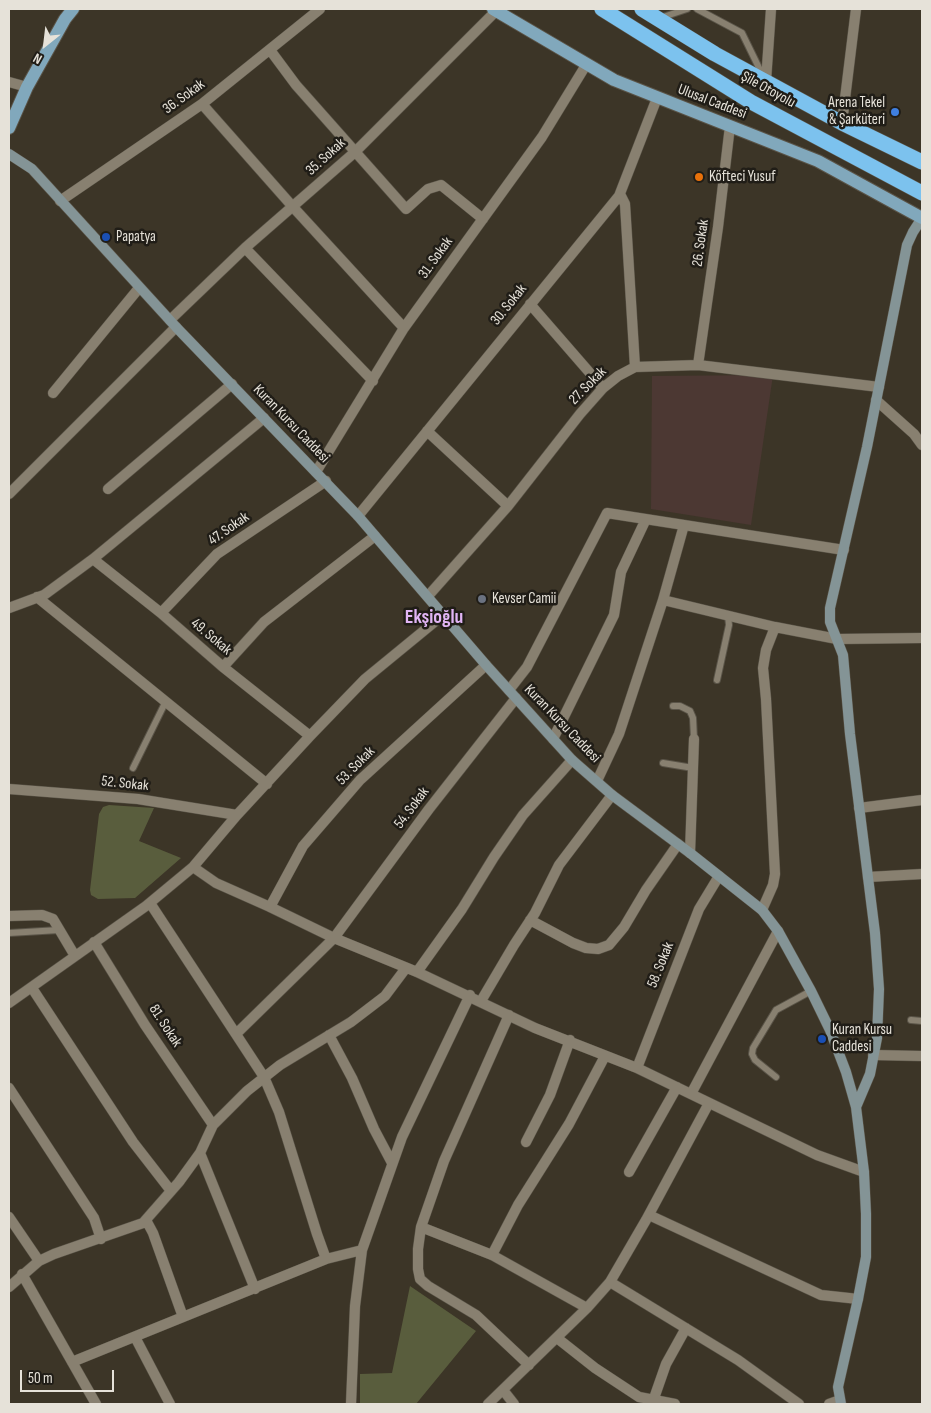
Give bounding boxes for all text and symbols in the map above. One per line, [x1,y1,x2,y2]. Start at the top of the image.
north arrow [20,20,70,70]
text: N [30,49,45,68]
street label: Şile Otoyolu [738,68,798,112]
street label: 36. Sokak [159,76,209,118]
street label: Ulusal Caddesi [675,81,749,123]
place label: Arena Tekel & Şarküteri [828,94,885,129]
marker: Arena Tekel & Şarküteri [889,106,901,118]
street label: 35. Sokak [302,134,350,180]
place label: Köfteci Yusuf [709,168,776,186]
marker: Köfteci Yusuf [693,171,705,183]
street label: 26. Sokak [689,218,713,268]
place label: Papatya [116,228,156,246]
marker: Papatya [100,231,112,243]
street label: 31. Sokak [415,234,457,282]
street label: 30. Sokak [487,281,531,329]
street label: 27. Sokak [565,363,611,409]
street label: Kuran Kursu Caddesi [249,381,333,467]
street label: 47. Sokak [205,508,253,550]
place label: Kevser Camii [492,590,556,608]
marker: Kevser Camii [476,593,488,605]
district label: Ekşioğlu [405,606,463,630]
street label: 49. Sokak [187,615,235,659]
street label: Kuran Kursu Caddesi [520,681,604,767]
street label: 53. Sokak [333,743,379,789]
street label: 52. Sokak [101,773,149,795]
street label: 54. Sokak [391,784,433,832]
street label: 58. Sokak [644,940,678,990]
street label: 81. Sokak [145,1001,185,1051]
place label: Kuran Kursu Caddesi [832,1021,892,1056]
marker: Kuran Kursu Caddesi [816,1033,828,1045]
scale bar [22,1360,116,1392]
text: 50 m [28,1369,53,1388]

